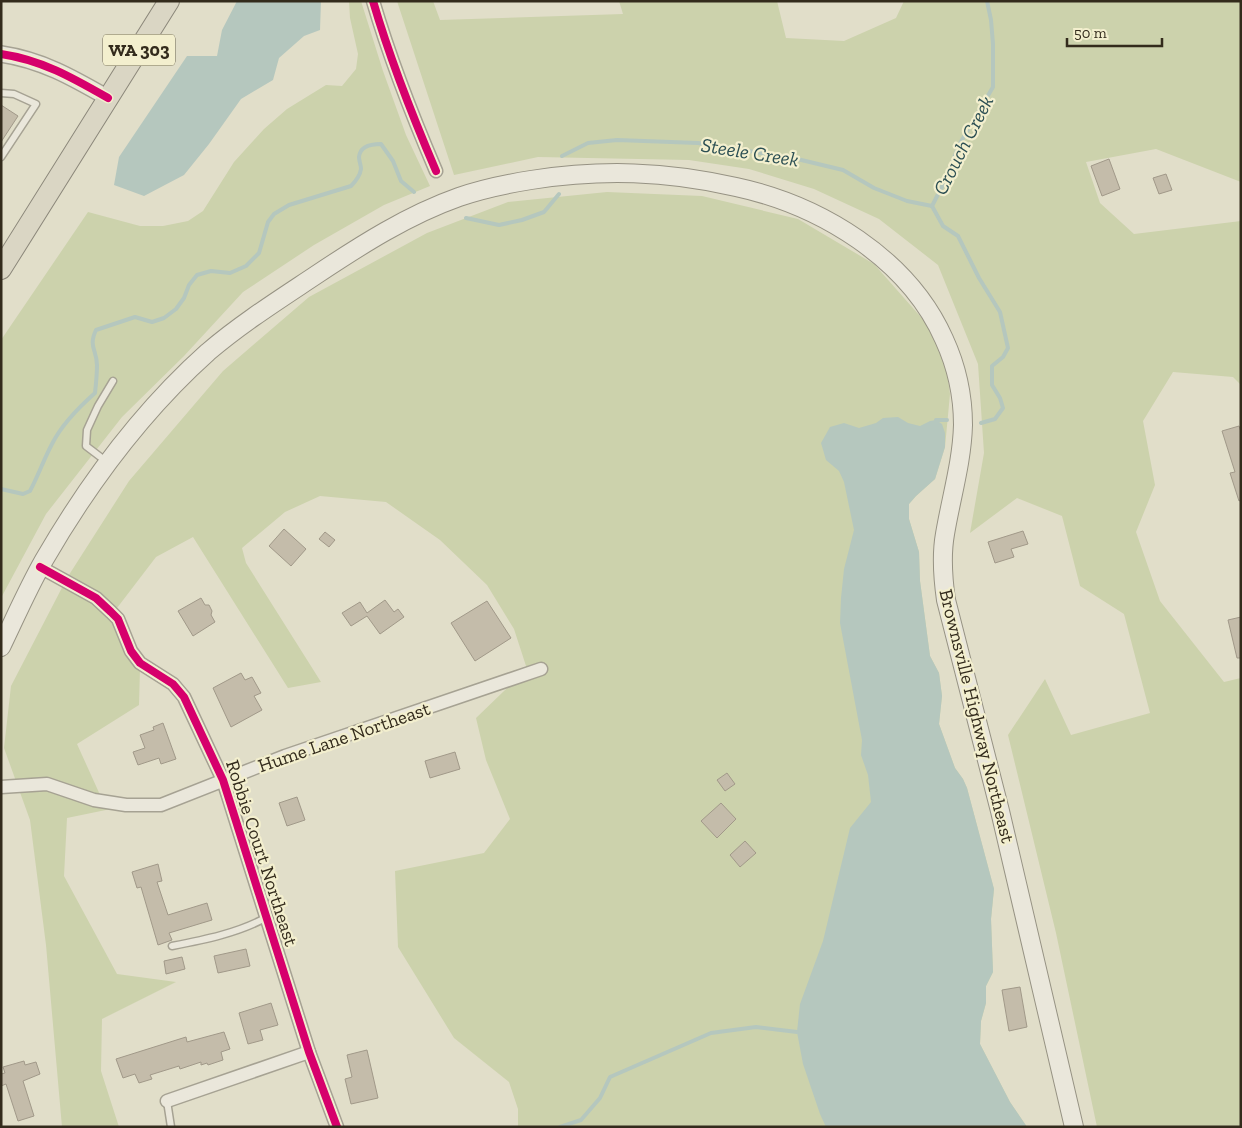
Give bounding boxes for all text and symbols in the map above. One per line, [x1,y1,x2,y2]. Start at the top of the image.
scale bar [1067,15,1162,47]
text: 50 m [1074,24,1107,42]
road number: WA 303 [103,34,175,66]
water label: Crouch Creek [928,91,998,199]
water label: Steele Creek [699,132,801,172]
street label: Brownsville Highway Northeast [934,587,1020,845]
street label: Hume Lane Northeast [255,697,433,777]
street label: Robbie Court Northeast [221,757,303,949]

